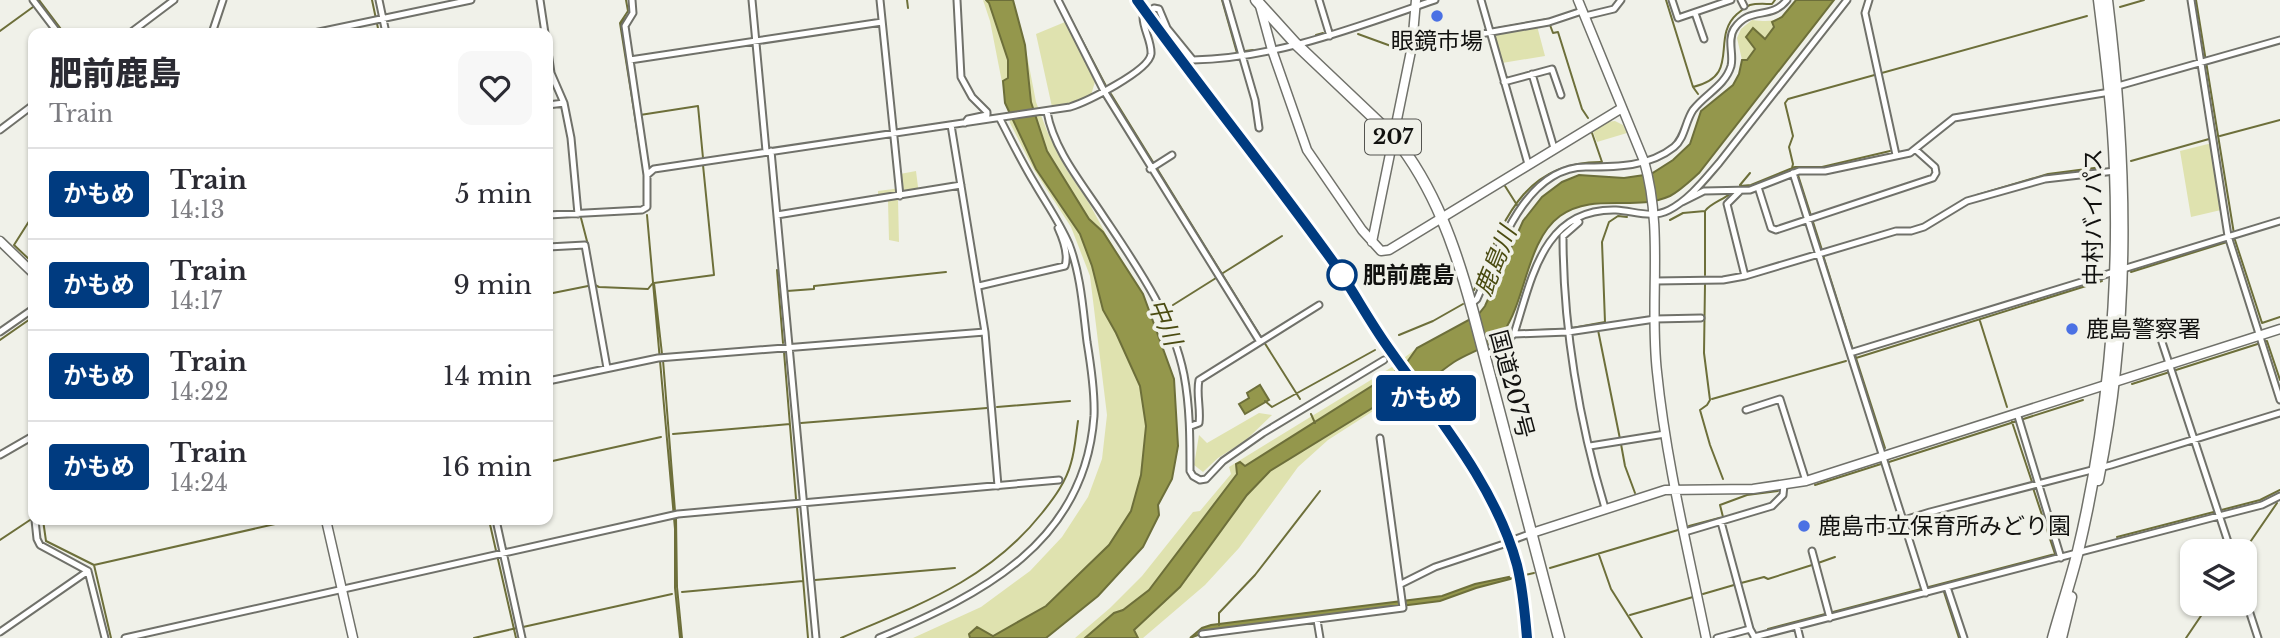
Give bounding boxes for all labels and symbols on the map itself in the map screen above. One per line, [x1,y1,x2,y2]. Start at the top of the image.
marker: 眼鏡市場 [1429,8,1445,24]
place label: 眼鏡市場 [1391,27,1483,55]
road number: 207 [1365,120,1421,154]
street label: 中村バイパス [2079,148,2107,286]
water label: 鹿島川 [1468,219,1523,300]
marker: 肥前鹿島 [1327,260,1357,290]
place label: 肥前鹿島 [1363,261,1455,289]
water label: 中川 [1142,294,1189,353]
place label: 鹿島警察署 [2086,315,2201,343]
marker: 鹿島警察署 [2064,321,2080,337]
street label: 国道207号 [1484,327,1540,441]
line badge: かもめ [1386,375,1466,421]
place label: 鹿島市立保育所みどり園 [1818,512,2071,540]
marker: 鹿島市立保育所みどり園 [1796,518,1812,534]

